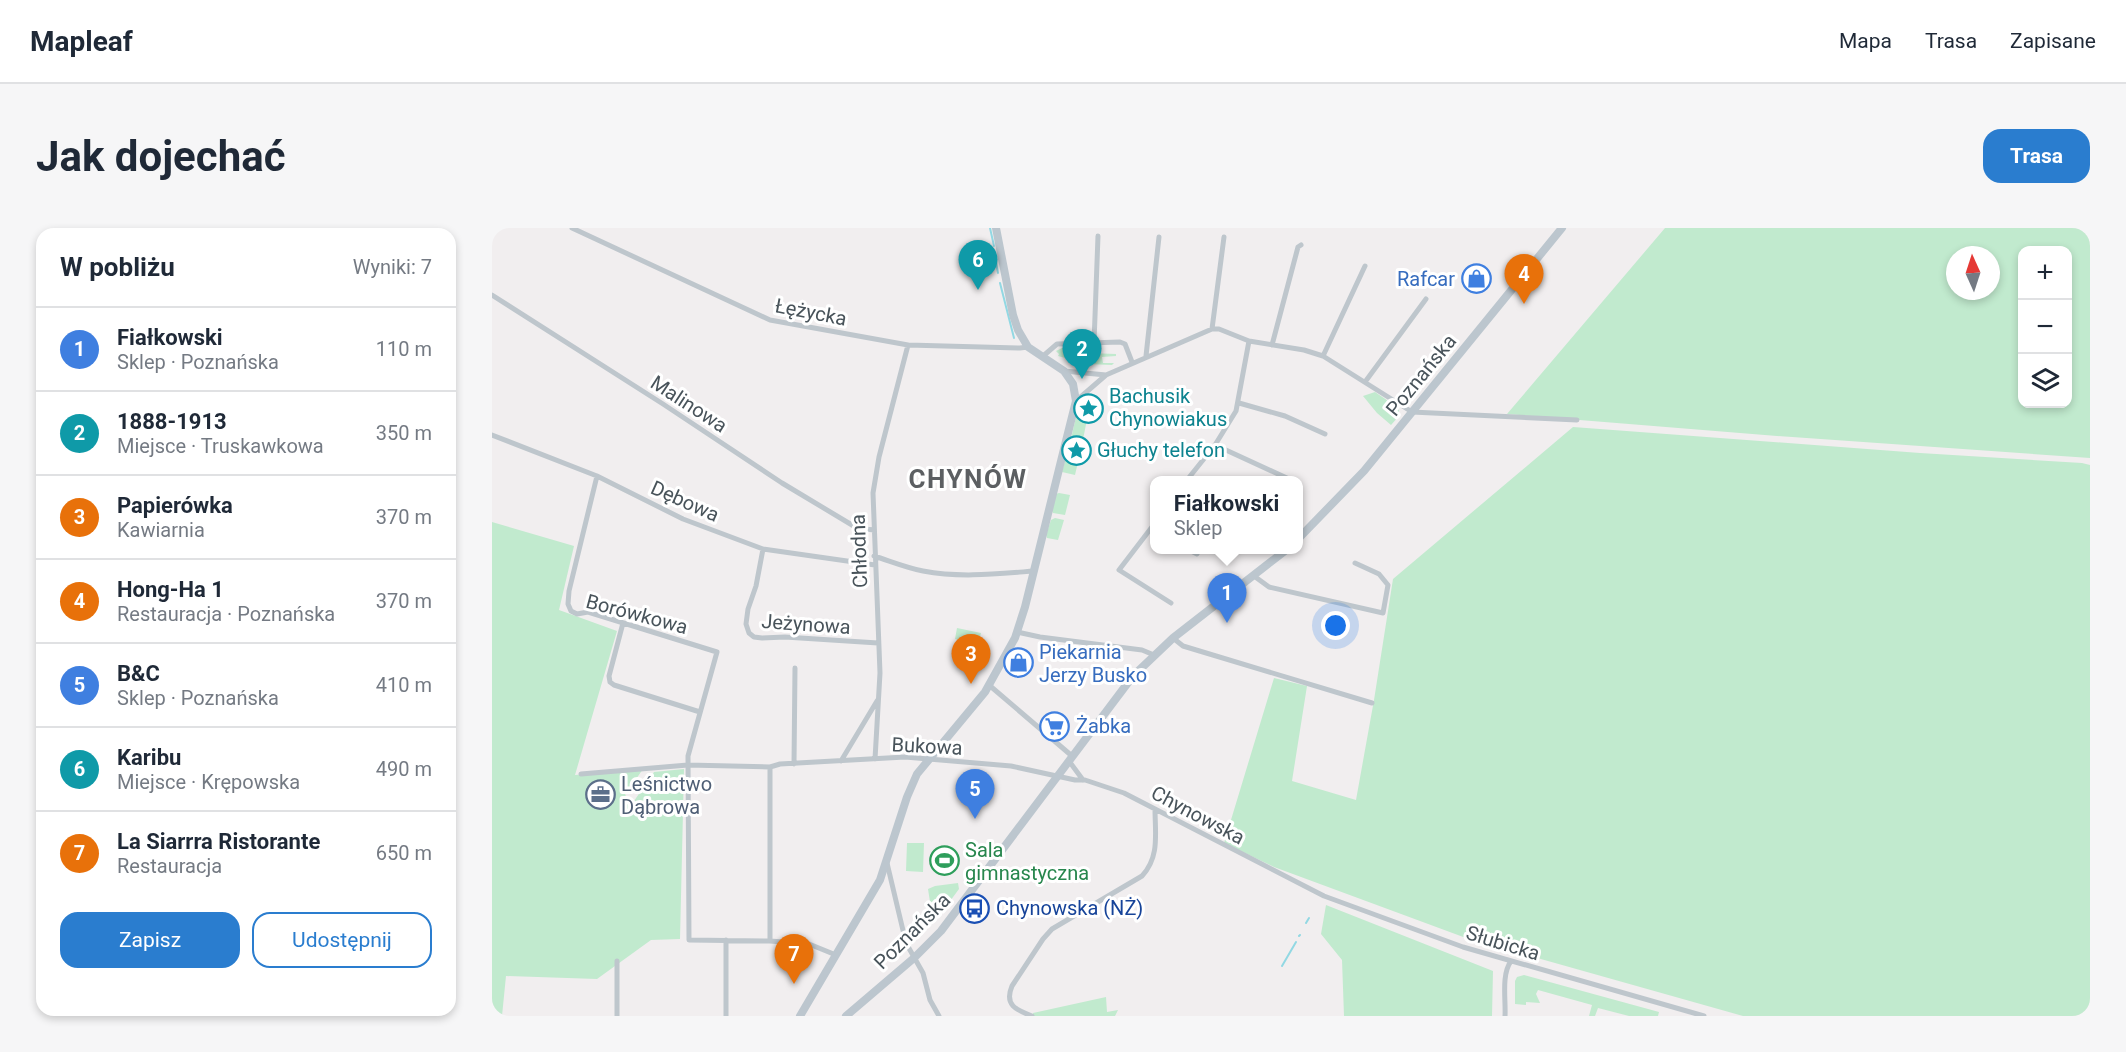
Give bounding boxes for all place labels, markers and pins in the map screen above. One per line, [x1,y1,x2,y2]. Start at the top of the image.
pin: 6 [958,241,998,290]
pin: 4 [1504,254,1544,304]
shop icon: Rafcar [1460,263,1492,295]
place label: Rafcar [1397,267,1455,291]
pin: 2 [1062,330,1102,379]
place label: Bachusik Chynowiakus [1109,384,1227,431]
place icon: Bachusik Chynowiakus [1072,392,1104,424]
place icon: Głuchy telefon [1060,434,1092,466]
place label: Głuchy telefon [1097,438,1225,462]
pin: 1 [1208,574,1246,623]
pin: 3 [952,634,990,684]
place label: Piekarnia Jerzy Busko [1039,640,1147,687]
shop icon: Piekarnia Jerzy Busko [1002,647,1034,679]
supermarket icon: Żabka [1039,710,1071,742]
place label: Żabka [1076,714,1131,738]
pin: 5 [956,770,994,819]
place label: Leśnictwo Dąbrowa [621,772,712,819]
office icon: Leśnictwo Dąbrowa [584,779,616,811]
place label: Sala gimnastyczna [965,838,1089,885]
sports icon: Sala gimnastyczna [928,845,960,877]
bus stop icon: Chynowska (NŻ) [959,892,991,924]
place label: Chynowska (NŻ) [996,896,1143,920]
pin: 7 [774,934,814,984]

